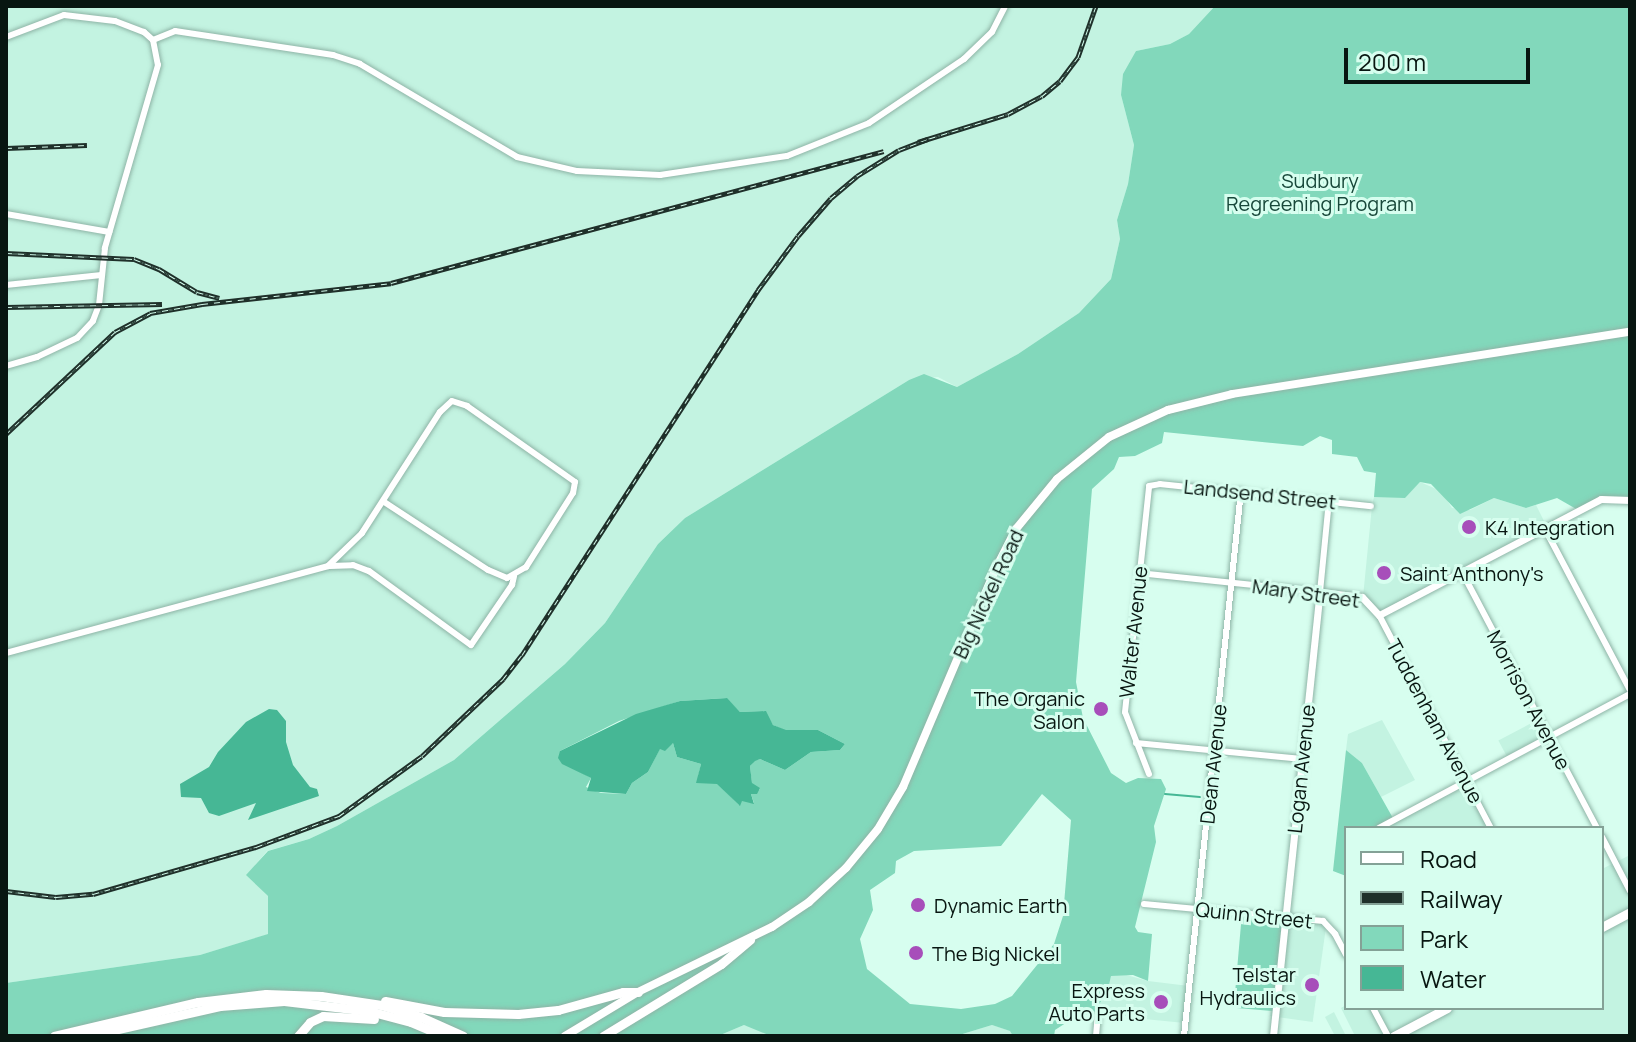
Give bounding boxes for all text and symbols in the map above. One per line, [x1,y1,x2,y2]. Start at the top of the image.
scale bar [1348,32,1534,82]
text: 200 m [1358,45,1426,78]
park label: Sudbury Regreening Program [1226,169,1414,216]
street label: Landsend Street [1183,474,1337,514]
place label: K4 Integration [1485,515,1615,539]
marker: K4 Integration [1460,518,1478,536]
street label: Big Nickel Road [948,526,1028,662]
place label: Saint Anthony's [1400,561,1543,585]
marker: Saint Anthony's [1375,564,1393,582]
street label: Walter Avenue [1114,565,1152,699]
street label: Mary Street [1251,574,1361,612]
street label: Morrison Avenue [1482,626,1576,774]
street label: Tuddenham Avenue [1382,635,1488,807]
place label: The Organic Salon [974,686,1085,733]
marker: The Organic Salon [1092,700,1110,718]
street label: Dean Avenue [1195,703,1231,825]
street label: Logan Avenue [1282,703,1320,835]
legend [1344,826,1604,1010]
text: Road [1420,842,1477,875]
text: Railway [1420,882,1503,915]
place label: Dynamic Earth [934,893,1067,917]
marker: Dynamic Earth [909,896,927,914]
street label: Quinn Street [1194,897,1314,933]
text: Park [1420,922,1468,955]
place label: The Big Nickel [932,941,1060,965]
marker: The Big Nickel [907,944,925,962]
place label: Telstar Hydraulics [1200,962,1296,1009]
text: Water [1420,962,1487,995]
marker: Telstar Hydraulics [1303,976,1321,994]
place label: Express Auto Parts [1049,978,1145,1025]
marker: Express Auto Parts [1152,993,1170,1011]

